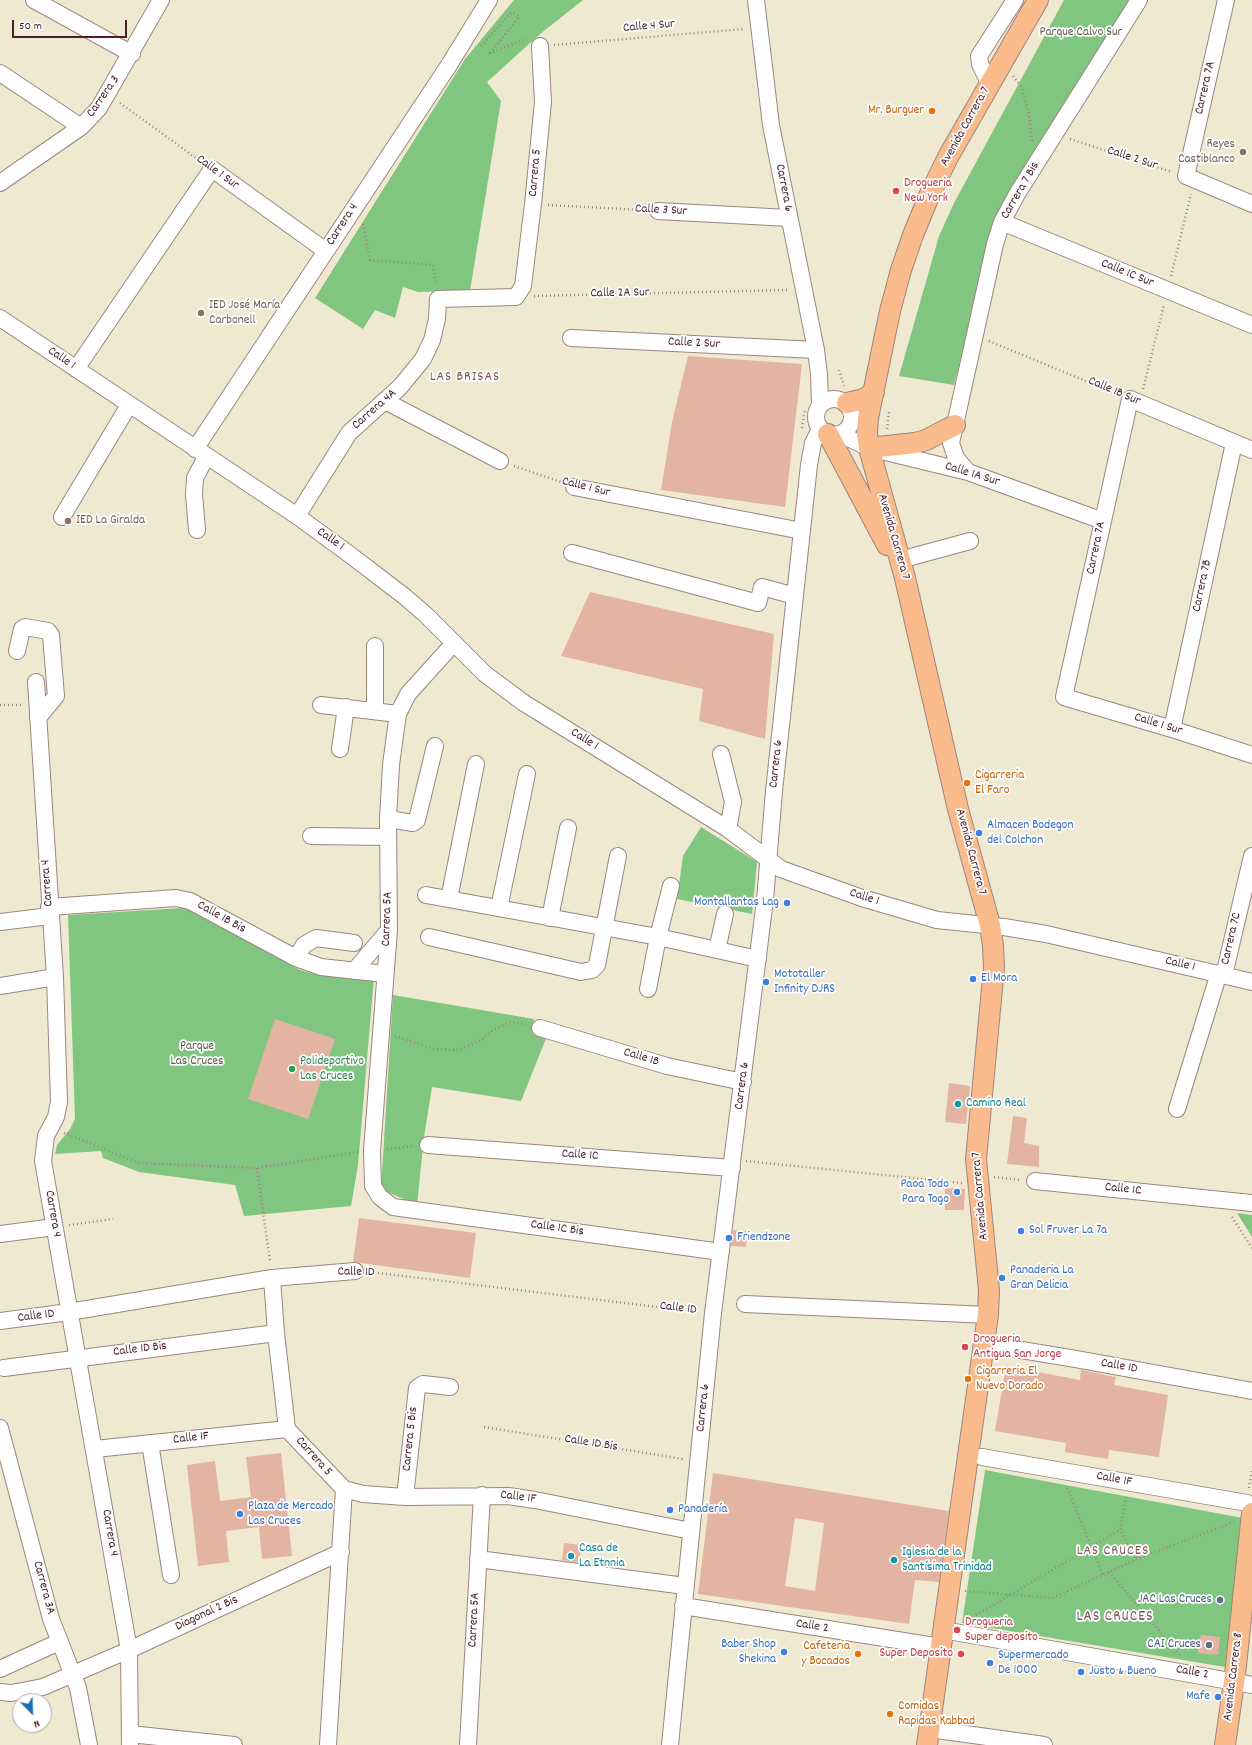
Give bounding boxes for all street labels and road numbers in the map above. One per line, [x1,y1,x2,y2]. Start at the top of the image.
street label: Calle 4 Sur [622,17,676,37]
street label: Carrera 7A [1192,60,1220,116]
street label: Carrera 3 [84,73,124,121]
street label: Avenida Carrera 7 [938,84,994,170]
street label: Calle 2 Sur [1105,144,1159,174]
street label: Carrera 5 [526,149,546,197]
street label: Calle 1 Sur [192,152,242,194]
street label: Carrera 7 Bis [998,159,1044,223]
street label: Carrera 6 [771,163,795,213]
street label: Carrera 4 [324,201,362,249]
street label: Calle 3 Sur [634,202,688,220]
street label: Calle 1C Sur [1098,256,1156,292]
street label: Calle 2A Sur [590,286,650,302]
street label: Calle 2 Sur [668,335,720,353]
street label: Calle 1 [44,344,78,374]
street label: Calle 1B Sur [1085,374,1143,410]
street label: Carrera 4A [349,386,401,434]
street label: Calle 1A Sur [943,459,1001,491]
street label: Calle 1 Sur [560,474,612,502]
street label: Avenida Carrera 7 [873,492,913,582]
street label: Carrera 7A [1084,520,1110,576]
street label: Calle 1 [313,525,347,555]
street label: Carrera 7B [1190,558,1216,614]
street label: Calle 1 Sur [1132,710,1184,740]
street label: Calle 1 [567,725,601,755]
street label: Carrera 6 [767,739,787,789]
street label: Avenida Carrera 7 [951,807,989,897]
street label: Carrera 4 [39,859,57,907]
street label: Calle 1 [847,886,881,910]
street label: Carrera 5A [379,891,397,947]
street label: Calle 1B Bis [194,898,248,938]
street label: Carrera 7C [1218,911,1246,967]
street label: Calle 1 [1164,954,1196,976]
street label: Calle 1B [621,1045,661,1071]
street label: Carrera 6 [732,1061,754,1111]
street label: Calle 1C [561,1147,599,1165]
street label: Avenida Carrera 7 [969,1151,993,1241]
street label: Calle 1C [1104,1180,1142,1200]
street label: Carrera 4 [40,1189,64,1239]
street label: Calle 1C Bis [529,1218,585,1240]
street label: Calle 1D [337,1265,375,1281]
street label: Calle 1D [659,1299,697,1319]
street label: Calle 1D [17,1307,55,1327]
street label: Calle 1D Bis [112,1339,168,1361]
street label: Calle 1D [1099,1356,1139,1378]
street label: Carrera 6 [694,1383,714,1433]
street label: Carrera 5 Bis [400,1406,422,1472]
street label: Calle 1F [172,1429,210,1449]
street label: Calle 1D Bis [563,1432,619,1456]
street label: Carrera 5 [291,1434,335,1480]
street label: Calle 1F [1095,1469,1133,1491]
street label: Calle 1F [499,1488,537,1508]
street label: Carrera 4 [97,1508,121,1558]
street label: Carrera 3A [28,1560,58,1616]
street label: Carrera 5A [466,1592,484,1648]
street label: Diagonal 2 Bis [173,1593,241,1635]
street label: Calle 2 [794,1617,830,1637]
street label: Avenida Carrera 8 [1221,1632,1247,1722]
street label: Calle 2 [1174,1662,1210,1684]

